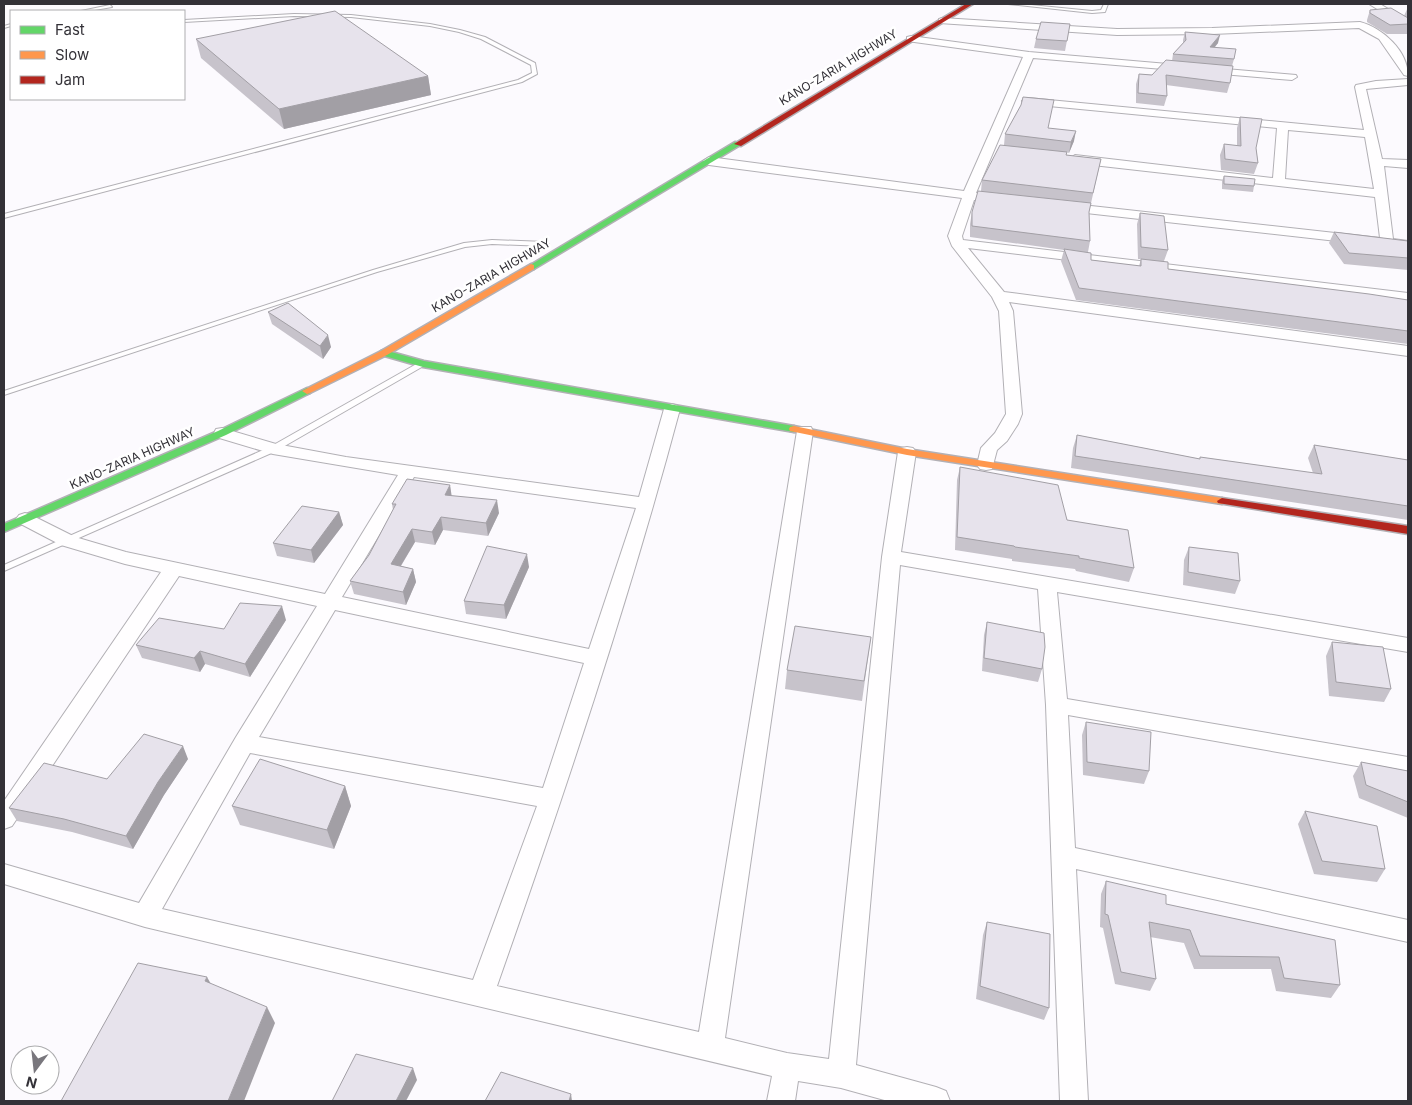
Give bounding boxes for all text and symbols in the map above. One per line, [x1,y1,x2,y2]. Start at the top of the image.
legend [10,10,185,100]
text: Fast [55,20,85,39]
street label: KANO-ZARIA HIGHWAY [776,26,900,108]
text: Slow [55,45,89,64]
text: Jam [55,70,85,89]
street label: KANO-ZARIA HIGHWAY [429,235,553,315]
street label: KANO-ZARIA HIGHWAY [67,424,197,492]
north arrow [10,1045,60,1095]
text: N [24,1073,39,1093]

